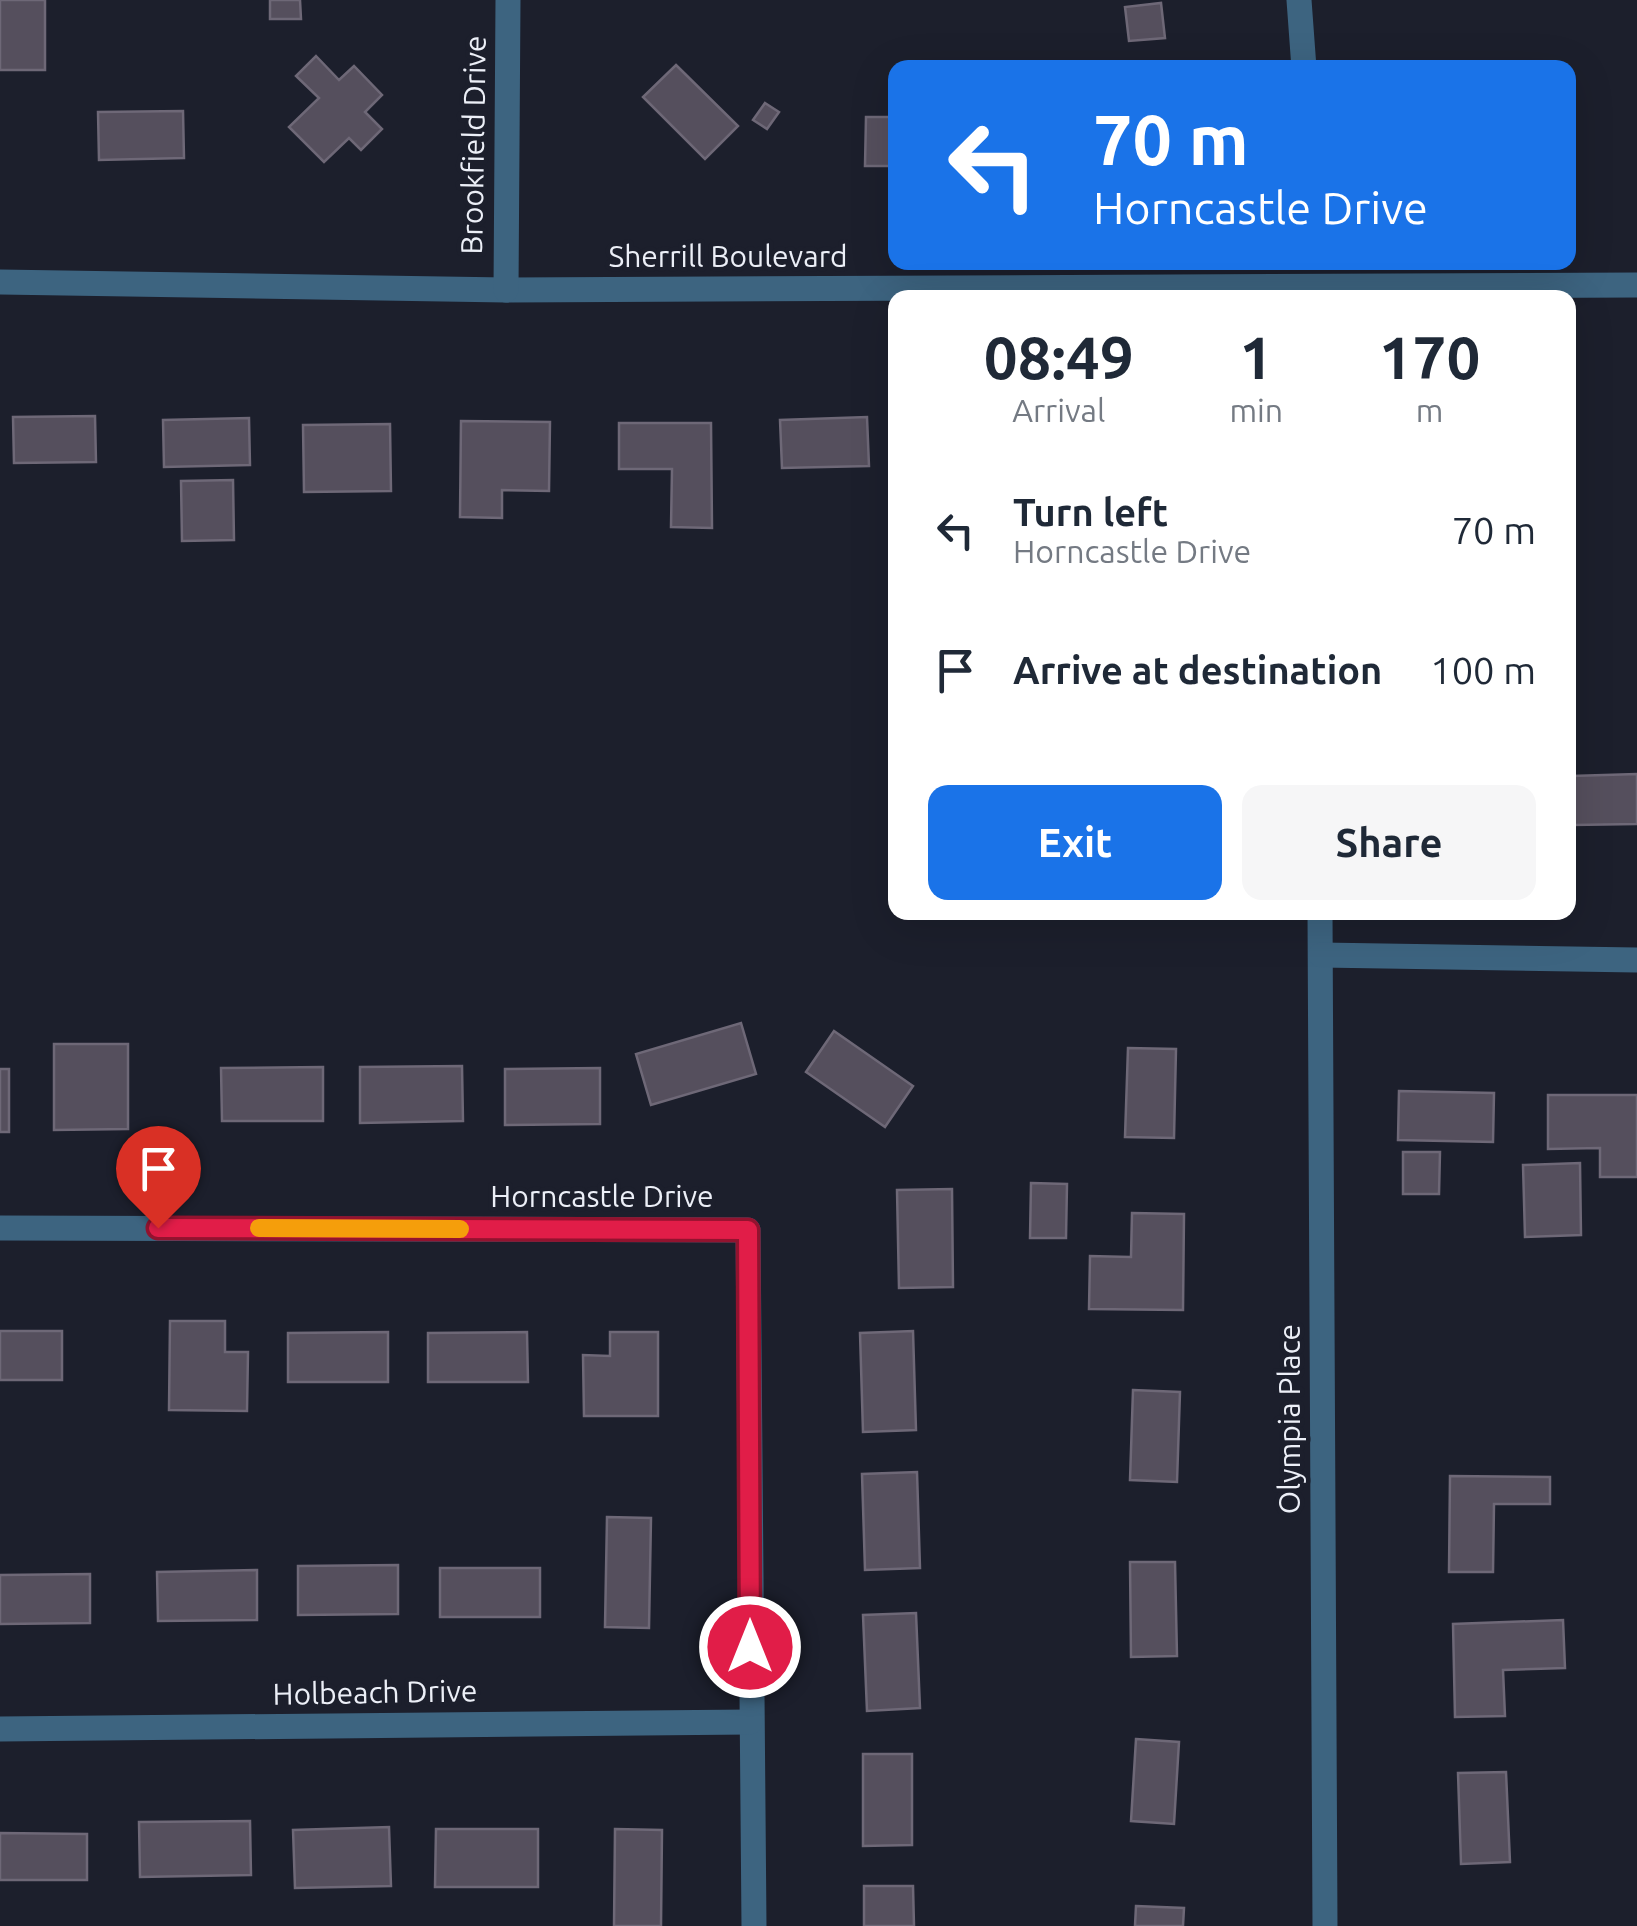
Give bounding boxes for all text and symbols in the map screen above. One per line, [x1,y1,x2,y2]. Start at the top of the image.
street label: Brookfield Drive [454,35,492,255]
icon: left [928,100,1058,230]
text: 70 m [1093,100,1249,178]
text: Horncastle Drive [1093,182,1428,233]
street label: Sherrill Boulevard [608,239,848,273]
text: 08:49 [984,323,1134,390]
text: 1 [1239,323,1273,390]
text: 170 [1379,323,1480,390]
text: Arrival [1012,392,1105,428]
text: min [1229,392,1283,428]
text: m [1416,392,1443,428]
text: Turn left [1013,491,1168,533]
icon: left [928,503,983,558]
text: 70 m [1452,509,1536,551]
text: Horncastle Drive [1013,533,1251,569]
icon: arrive [928,643,983,698]
text: Arrive at destination [1013,649,1382,691]
text: 100 m [1430,649,1536,691]
button: Exit [928,785,1222,900]
button: Share [1242,785,1536,900]
pin [116,1126,201,1229]
icon: arrive [131,1141,186,1196]
street label: Horncastle Drive [490,1179,714,1213]
street label: Olympia Place [1272,1324,1306,1514]
position arrow [698,1595,802,1699]
street label: Holbeach Drive [272,1673,478,1711]

